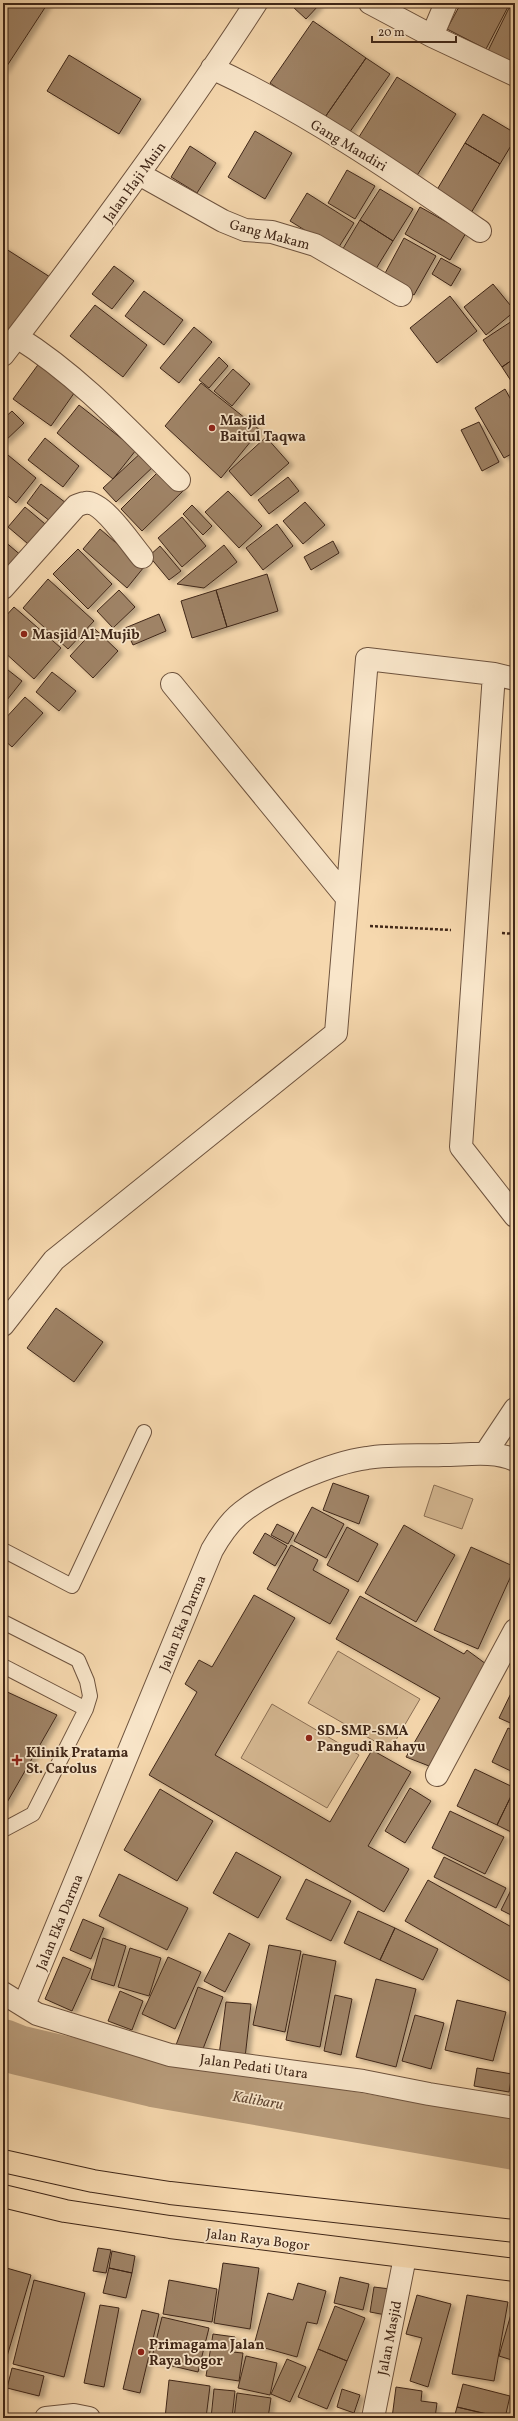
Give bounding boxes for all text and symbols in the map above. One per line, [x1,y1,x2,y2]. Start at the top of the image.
scale bar [372,18,456,44]
text: 20 m [378,25,405,41]
street label: Gang Mandiri [306,116,390,177]
street label: Jalan Haji Muin [99,139,171,227]
street label: Gang Makam [227,216,312,255]
place label: Masjid Baitul Taqwa [220,412,306,447]
marker: Masjid Baitul Taqwa [207,423,217,433]
place label: Masjid Al-Mujib [32,626,140,645]
marker: Masjid Al-Mujib [19,629,29,639]
street label: Jalan Eka Darma [155,1573,211,1674]
place label: SD-SMP-SMA Pangudi Rahayu [317,1722,426,1757]
marker: SD-SMP-SMA Pangudi Rahayu [304,1733,314,1743]
place label: Klinik Pratama St. Carolus [26,1744,129,1779]
marker: Klinik Pratama St. Carolus [11,1754,23,1766]
street label: Jalan Eka Darma [32,1872,88,1973]
street label: Jalan Pedati Utara [198,2050,309,2084]
water label: Kalibaru [231,2087,285,2116]
street label: Jalan Raya Bogor [205,2225,311,2256]
street label: Jalan Masjid [374,2299,407,2377]
place label: Primagama Jalan Raya bogor [149,2336,264,2371]
marker: Primagama Jalan Raya bogor [136,2347,146,2357]

